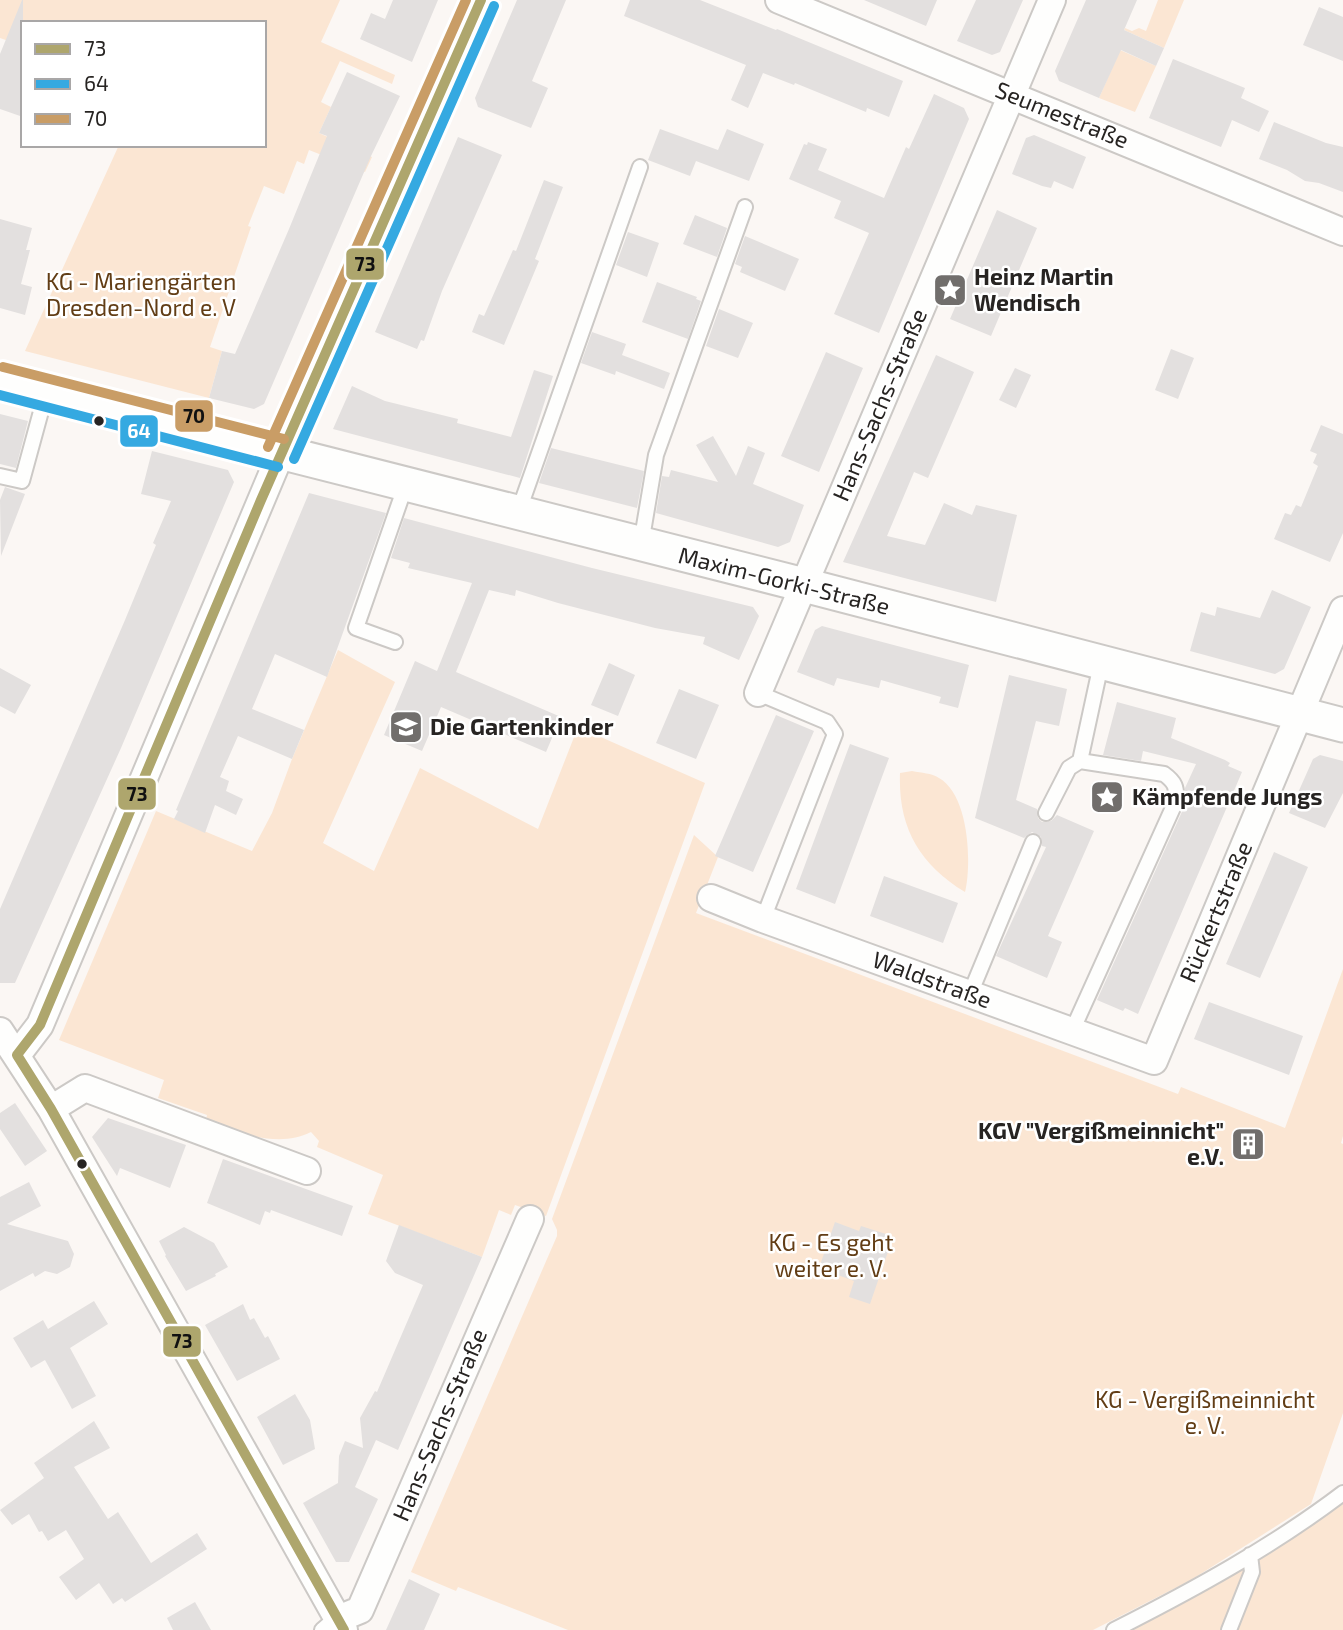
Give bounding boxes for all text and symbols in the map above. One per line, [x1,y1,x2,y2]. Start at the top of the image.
legend [21,21,266,147]
text: 73 [84,35,106,60]
text: 64 [84,70,109,95]
street label: Seumestraße [992,75,1133,153]
text: 70 [84,105,107,130]
line badge: 73 [345,247,385,281]
text: 73 [355,252,375,275]
place label: Heinz Martin Wendisch [974,262,1114,316]
park label: KG - Mariengärten Dresden-Nord e. V [46,267,236,321]
place icon: Heinz Martin Wendisch [931,271,969,309]
street label: Hans-Sachs-Straße [826,304,932,505]
line badge: 70 [174,399,214,433]
text: 70 [183,404,205,427]
unlabelled marker [92,414,106,428]
line badge: 64 [119,414,159,448]
text: 64 [127,419,151,442]
street label: Maxim-Gorki-Straße [676,540,893,620]
school or university icon: Die Gartenkinder [387,708,425,746]
place label: Die Gartenkinder [430,712,614,740]
line badge: 73 [117,777,157,811]
place icon: Kämpfende Jungs [1088,778,1126,816]
text: 73 [127,782,147,805]
place label: Kämpfende Jungs [1132,782,1323,810]
street label: Rückertstraße [1173,837,1257,986]
street label: Waldstraße [869,945,996,1013]
place label: KGV "Vergißmeinnicht" e.V. [978,1116,1224,1170]
building icon: KGV "Vergißmeinnicht" e.V. [1229,1125,1267,1163]
unlabelled marker [75,1157,89,1171]
park label: KG - Es geht weiter e. V. [768,1228,894,1282]
street label: Hans-Sachs-Straße [386,1324,492,1525]
line badge: 73 [162,1325,202,1358]
text: 73 [172,1329,192,1352]
park label: KG - Vergißmeinnicht e. V. [1095,1385,1315,1439]

